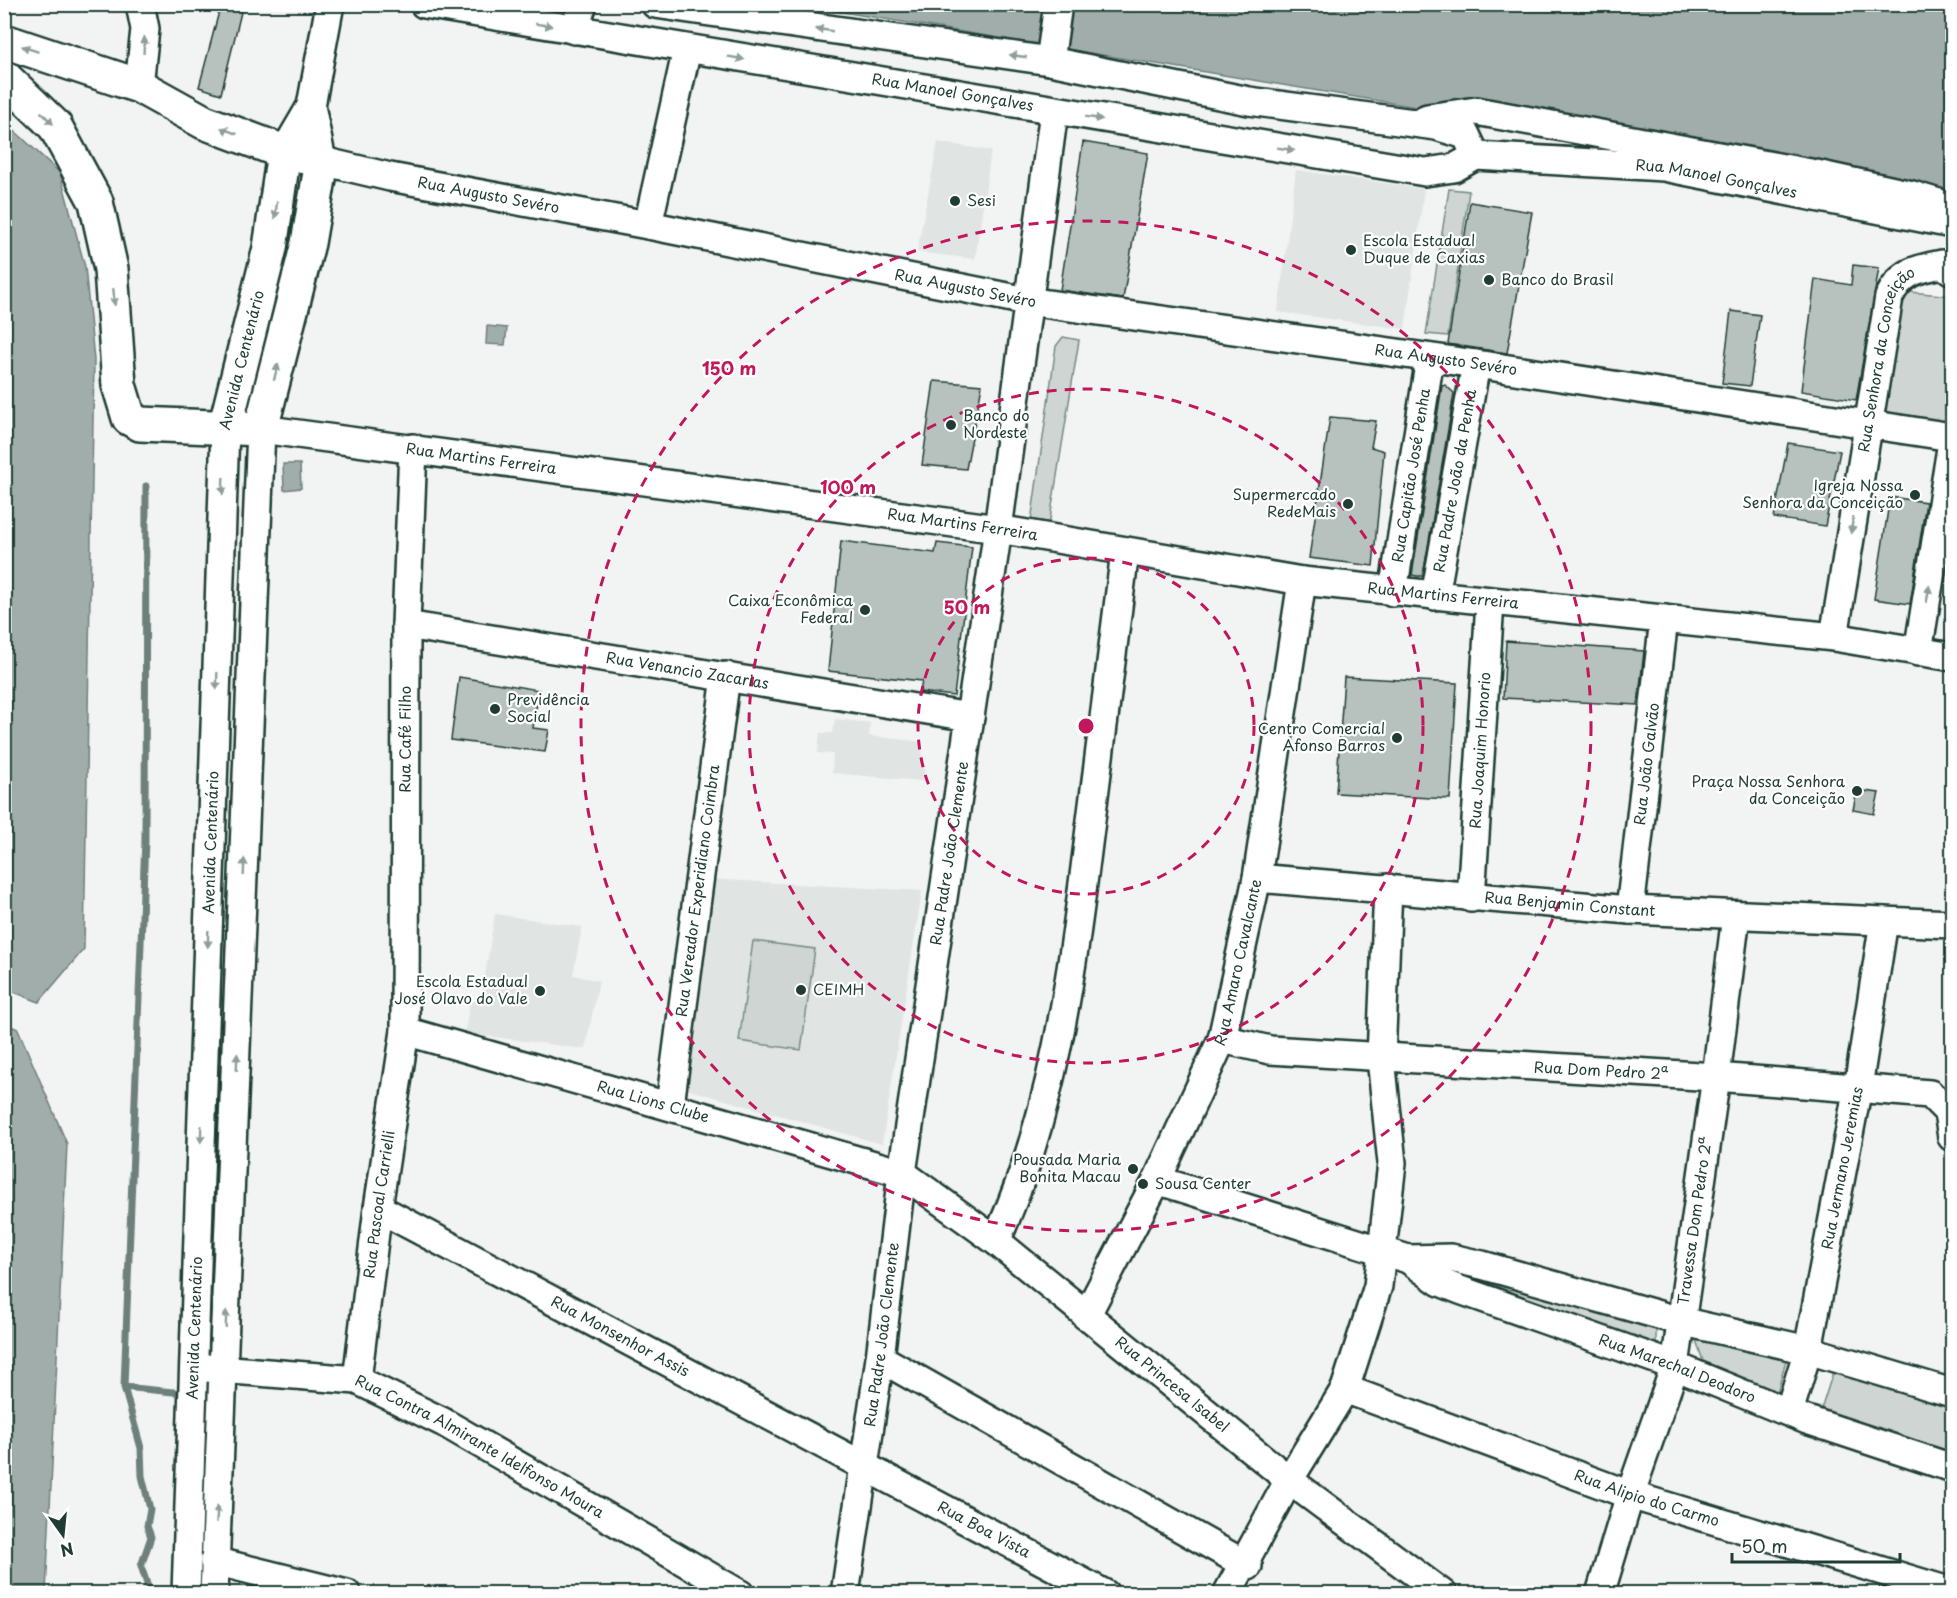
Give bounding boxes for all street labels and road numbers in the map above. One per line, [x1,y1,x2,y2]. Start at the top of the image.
street label: Rua Manoel Gonçalves [870,66,1036,116]
street label: Rua Manoel Gonçalves [1635,152,1799,203]
street label: Rua Augusto Sevéro [416,169,561,218]
street label: Rua Senhora da Conceição [1851,260,1918,454]
street label: Rua Augusto Sevéro [893,262,1038,312]
street label: Avenida Centenário [212,288,269,432]
street label: Rua Augusto Sevéro [1373,337,1519,380]
street label: Rua Capitão José Penha [1385,386,1435,564]
street label: Rua Padre João da Penha [1426,386,1481,574]
street label: Rua Martins Ferreira [405,436,559,479]
street label: Rua Martins Ferreira [886,501,1040,546]
street label: Rua Martins Ferreira [1367,575,1520,614]
street label: Rua Venancio Zacarias [604,645,771,694]
street label: Rua Joaquim Honorio [1462,671,1495,829]
street label: Rua Café Filho [393,686,416,793]
street label: Rua João Galvão [1627,701,1664,826]
street label: Rua Padre João Clemente [923,760,973,947]
street label: Rua Vereador Experidiano Coimbra [669,762,724,1018]
street label: Avenida Centenário [196,770,224,914]
street label: Rua Amaro Cavalcante [1207,877,1266,1049]
street label: Rua Benjamin Constant [1484,885,1656,921]
street label: Rua Dom Pedro 2ª [1533,1054,1669,1085]
street label: Rua Lions Clube [595,1073,712,1127]
street label: Rua Jermano Jeremias [1814,1084,1868,1251]
street label: Rua Pascoal Carrielli [357,1129,400,1280]
street label: Travessa Dom Pedro 2ª [1670,1135,1717,1306]
street label: Rua Padre João Clemente [857,1241,904,1428]
street label: Avenida Centenário [180,1256,207,1400]
street label: Rua Monsenhor Assis [547,1289,694,1381]
street label: Rua Marechal Deodoro [1596,1327,1760,1408]
street label: Rua Princesa Isabel [1111,1330,1235,1437]
street label: Rua Contra Almirante Idelfonso Moura [352,1368,610,1523]
street label: Rua Alipio do Carmo [1571,1462,1723,1531]
street label: Rua Boa Vista [934,1494,1036,1563]

